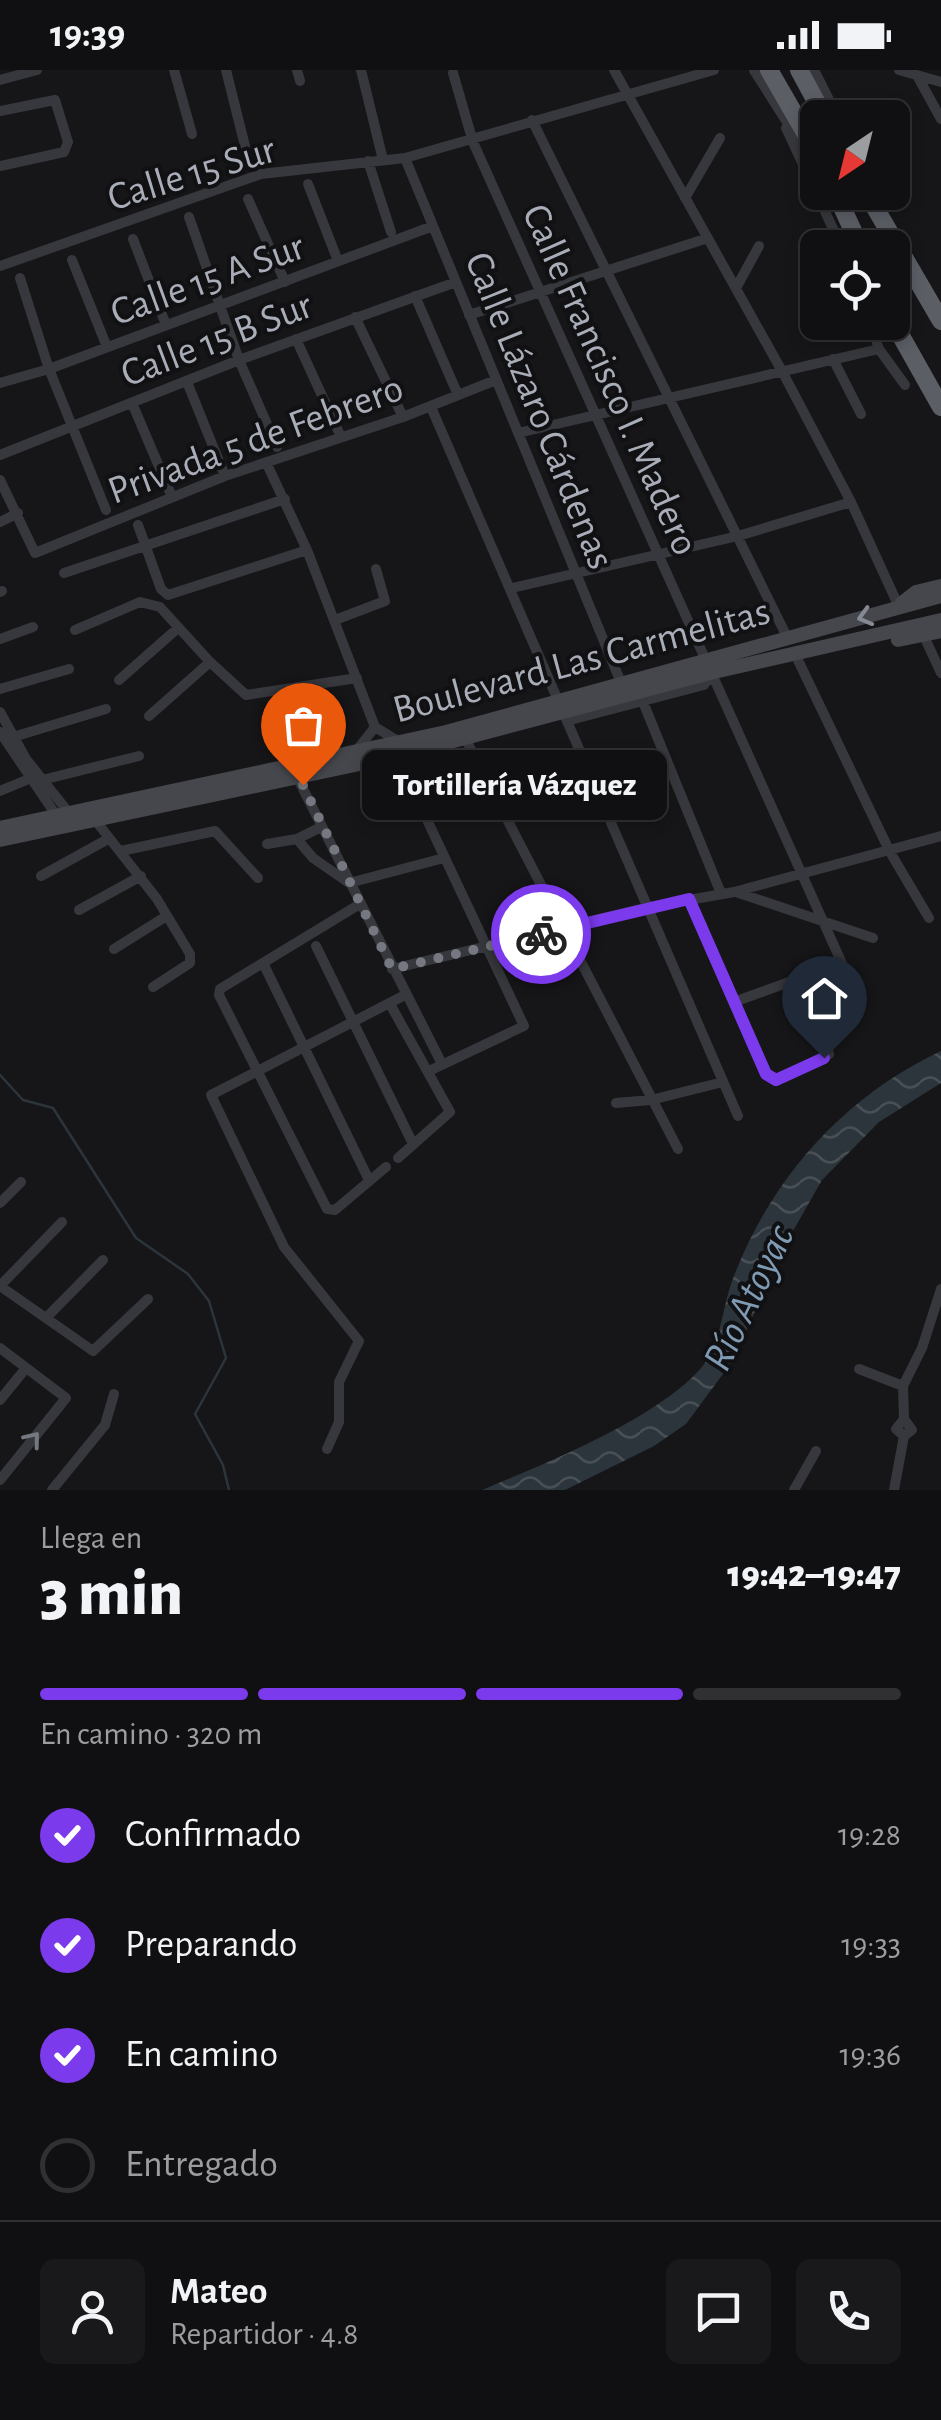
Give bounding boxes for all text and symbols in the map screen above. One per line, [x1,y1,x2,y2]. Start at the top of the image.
text: 19:39 [50,16,125,54]
north arrow [800,100,910,210]
map controls [800,100,910,340]
street label: Calle 15 Sur [103,129,280,218]
street label: Calle Francisco I. Madero [515,198,706,561]
street label: Calle 15 A Sur [106,226,310,333]
button: locate [800,230,910,340]
street label: Calle Lázaro Cárdenas [457,247,621,575]
street label: Calle 15 B Sur [116,285,318,395]
street label: Privada 5 de Febrero [103,368,409,512]
street label: Boulevard Las Carmelitas [389,591,774,731]
one-way arrow [857,605,874,626]
pin [261,683,346,786]
icon: bag [276,698,331,753]
callout: Tortillería Vázquez [363,750,668,820]
text: Tortillería Vázquez [393,769,636,801]
courier [491,884,591,984]
icon: bike [514,907,569,962]
pin [782,956,867,1059]
icon: home [797,971,852,1026]
water label: Río Atoyac [696,1218,802,1377]
one-way arrow [21,1432,39,1450]
text: Llega en [40,1522,142,1554]
text: 19:42–19:47 [727,1556,901,1594]
text: 3 min [40,1562,183,1627]
text: En camino · 320 m [40,1718,262,1750]
icon: check [40,1808,95,1863]
text: Confirmado [125,1816,301,1854]
text: 19:28 [838,1819,901,1851]
icon: check [40,1918,95,1973]
text: Preparando [125,1926,298,1964]
text: 19:33 [841,1929,901,1961]
icon: check [40,2028,95,2083]
text: En camino [125,2036,278,2074]
text: 19:36 [839,2039,901,2071]
text: Entregado [125,2146,278,2184]
button: person [40,2259,145,2364]
button: chat [666,2259,771,2364]
button: phone [796,2259,901,2364]
text: Mateo [170,2273,267,2311]
text: Repartidor · 4.8 [170,2318,358,2350]

